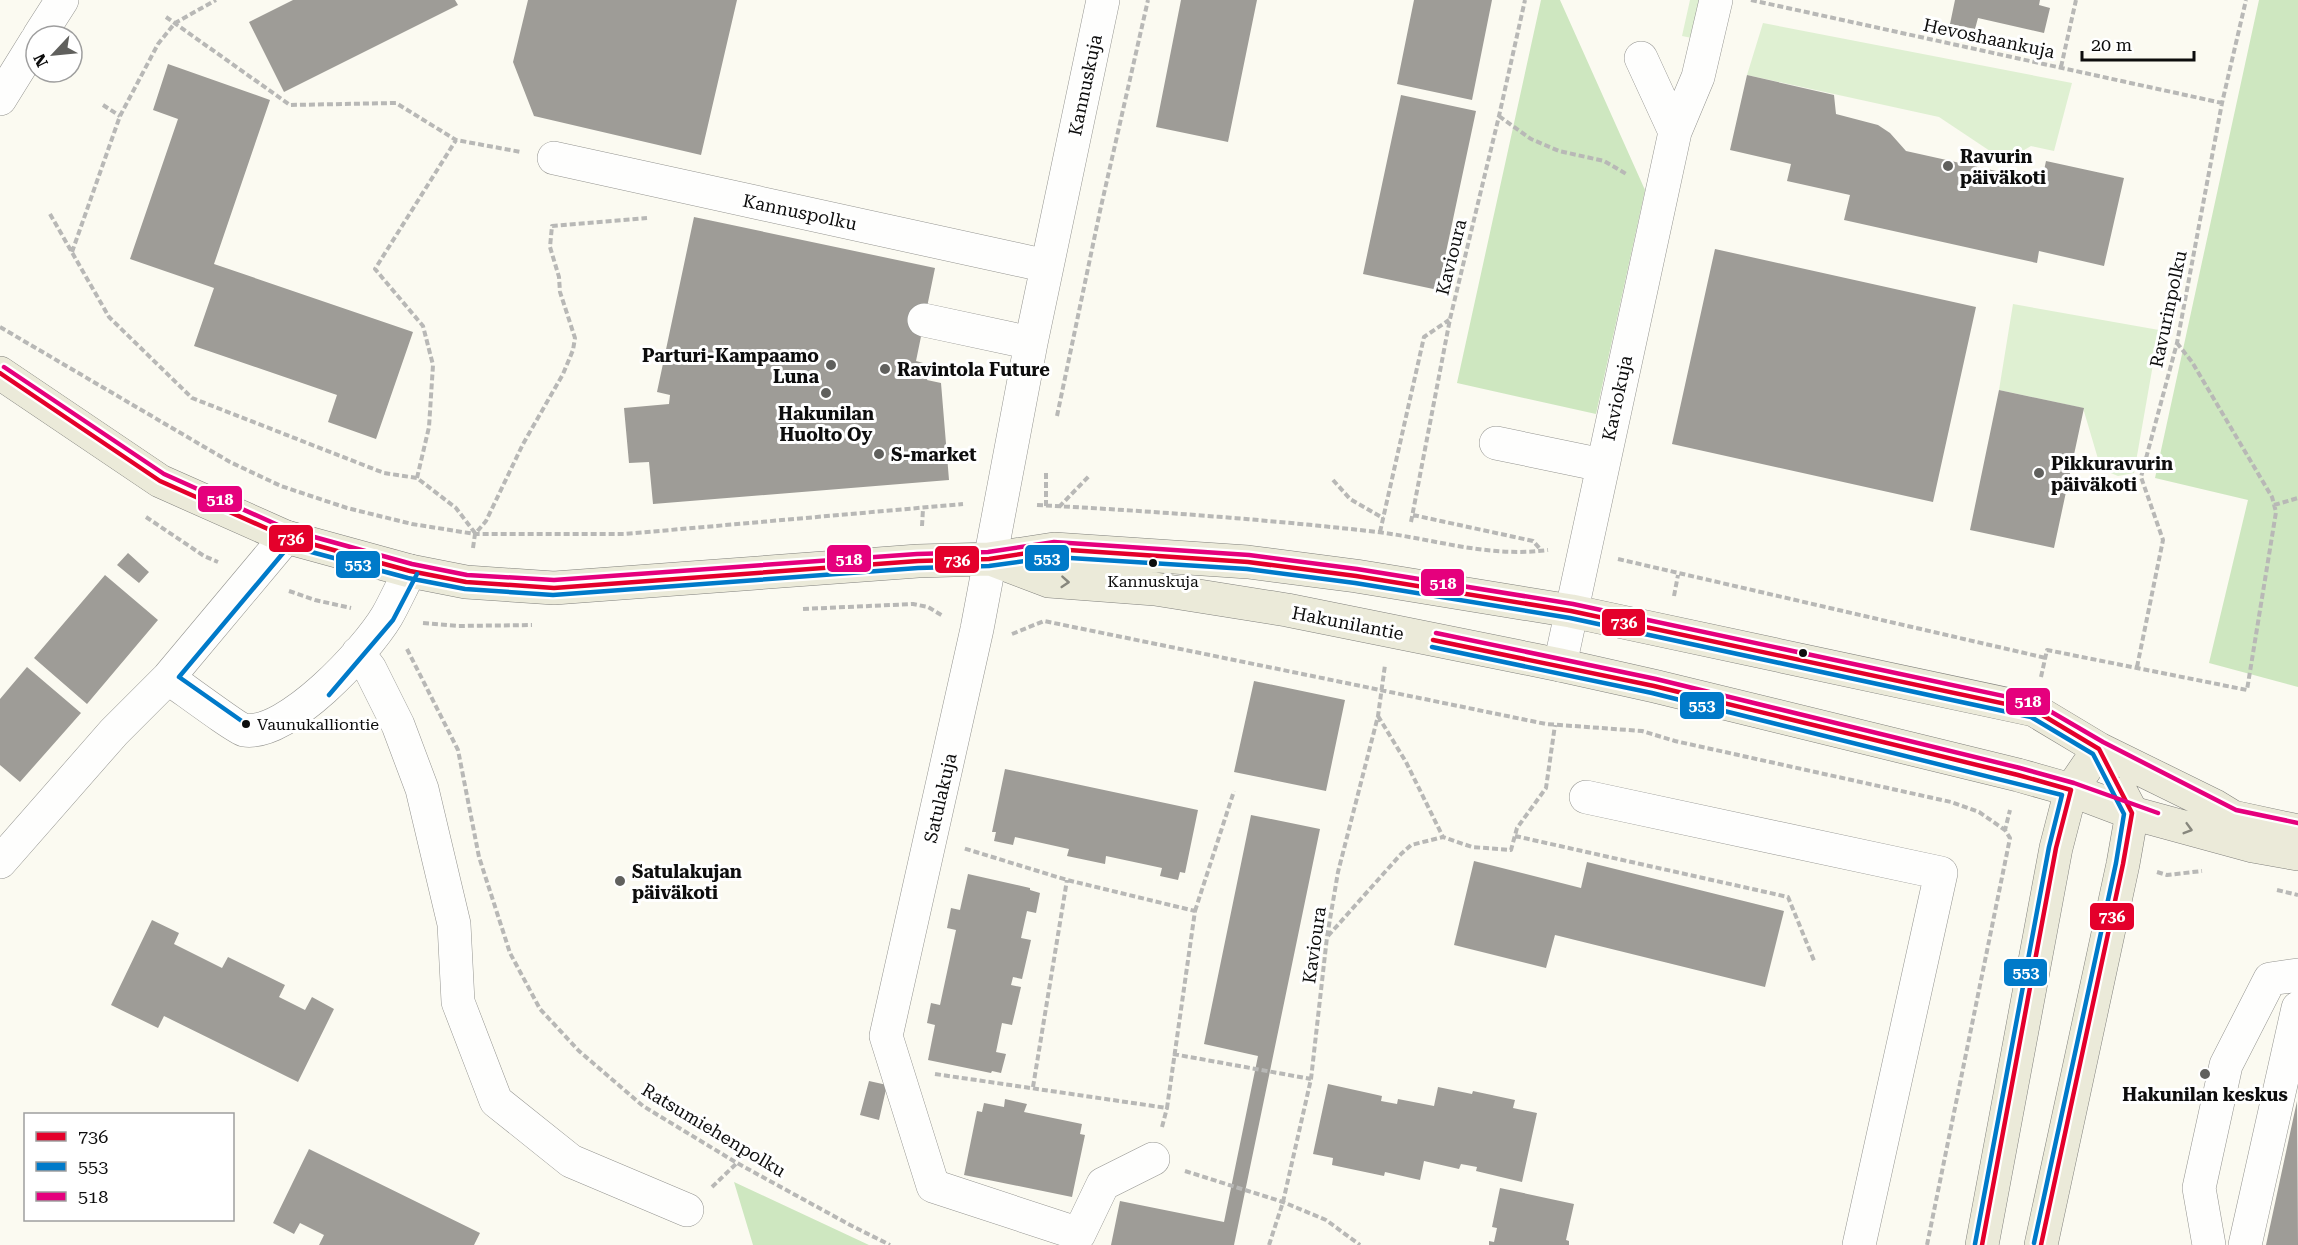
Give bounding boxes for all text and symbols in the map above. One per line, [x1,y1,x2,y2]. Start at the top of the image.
street label: Hevoshaankuja [1921,14,2057,62]
north arrow [24,24,84,84]
scale bar [2082,24,2194,62]
street label: Kannuskuja [1064,32,1106,138]
text: 20 m [2091,34,2132,55]
text: N [30,51,52,70]
place label: Ravurin päiväkoti [1960,146,2046,188]
marker: Ravurin päiväkoti [1941,159,1955,173]
street label: Kannuspolku [741,190,859,234]
street label: Kavioura [1431,217,1471,297]
street label: Ravurinpolku [2145,249,2191,369]
place label: Parturi-Kampaamo Luna [642,345,819,387]
street label: Kaviokuja [1598,353,1636,443]
marker: Parturi-Kampaamo Luna [824,358,838,372]
place label: Ravintola Future [897,359,1050,380]
marker: Ravintola Future [878,362,892,376]
marker: Hakunilan Huolto Oy [819,386,833,400]
place label: Hakunilan Huolto Oy [778,403,874,445]
place label: S-market [891,444,976,465]
marker: S-market [872,447,886,461]
place label: Pikkuravurin päiväkoti [2051,453,2173,495]
marker: Pikkuravurin päiväkoti [2032,466,2046,480]
line badge: 518 [197,485,243,513]
text: 518 [207,490,233,509]
line badge: 736 [268,524,314,553]
text: 736 [278,529,304,548]
line badge: 518 [826,544,872,573]
line badge: 553 [1024,544,1070,572]
line badge: 736 [934,545,980,574]
text: 553 [1034,549,1060,568]
line badge: 553 [335,550,381,579]
text: 518 [836,550,862,569]
text: 736 [944,551,970,570]
text: 553 [345,555,371,574]
marker: Kannuskuja [1147,557,1159,569]
line badge: 518 [1420,568,1465,597]
place label: Kannuskuja [1107,572,1199,591]
text: 518 [1430,574,1456,593]
one-way arrow [1060,575,1069,588]
street label: Hakunilantie [1290,602,1406,644]
line badge: 736 [1601,608,1646,637]
text: 736 [1611,613,1637,632]
unlabelled marker [1797,647,1809,659]
line badge: 518 [2005,687,2051,716]
line badge: 553 [1679,691,1725,720]
text: 518 [2015,692,2041,711]
text: 553 [1689,696,1715,715]
place label: Vaunukalliontie [257,715,379,734]
marker: Vaunukalliontie [240,718,252,730]
street label: Satulakuja [919,751,961,845]
one-way arrow [2182,822,2193,834]
place label: Satulakujan päiväkoti [632,861,742,903]
marker: Satulakujan päiväkoti [613,874,627,888]
line badge: 736 [2089,902,2135,931]
street label: Kavioura [1298,905,1330,985]
text: 736 [2099,907,2125,926]
line badge: 553 [2003,958,2048,987]
text: 553 [2013,963,2039,982]
marker: Hakunilan keskus [2198,1067,2212,1081]
street label: Ratsumiehenpolku [638,1079,790,1181]
place label: Hakunilan keskus [2122,1084,2288,1105]
legend [24,1113,234,1221]
text: 736 [78,1126,108,1147]
text: 553 [78,1156,108,1177]
text: 518 [78,1186,108,1207]

